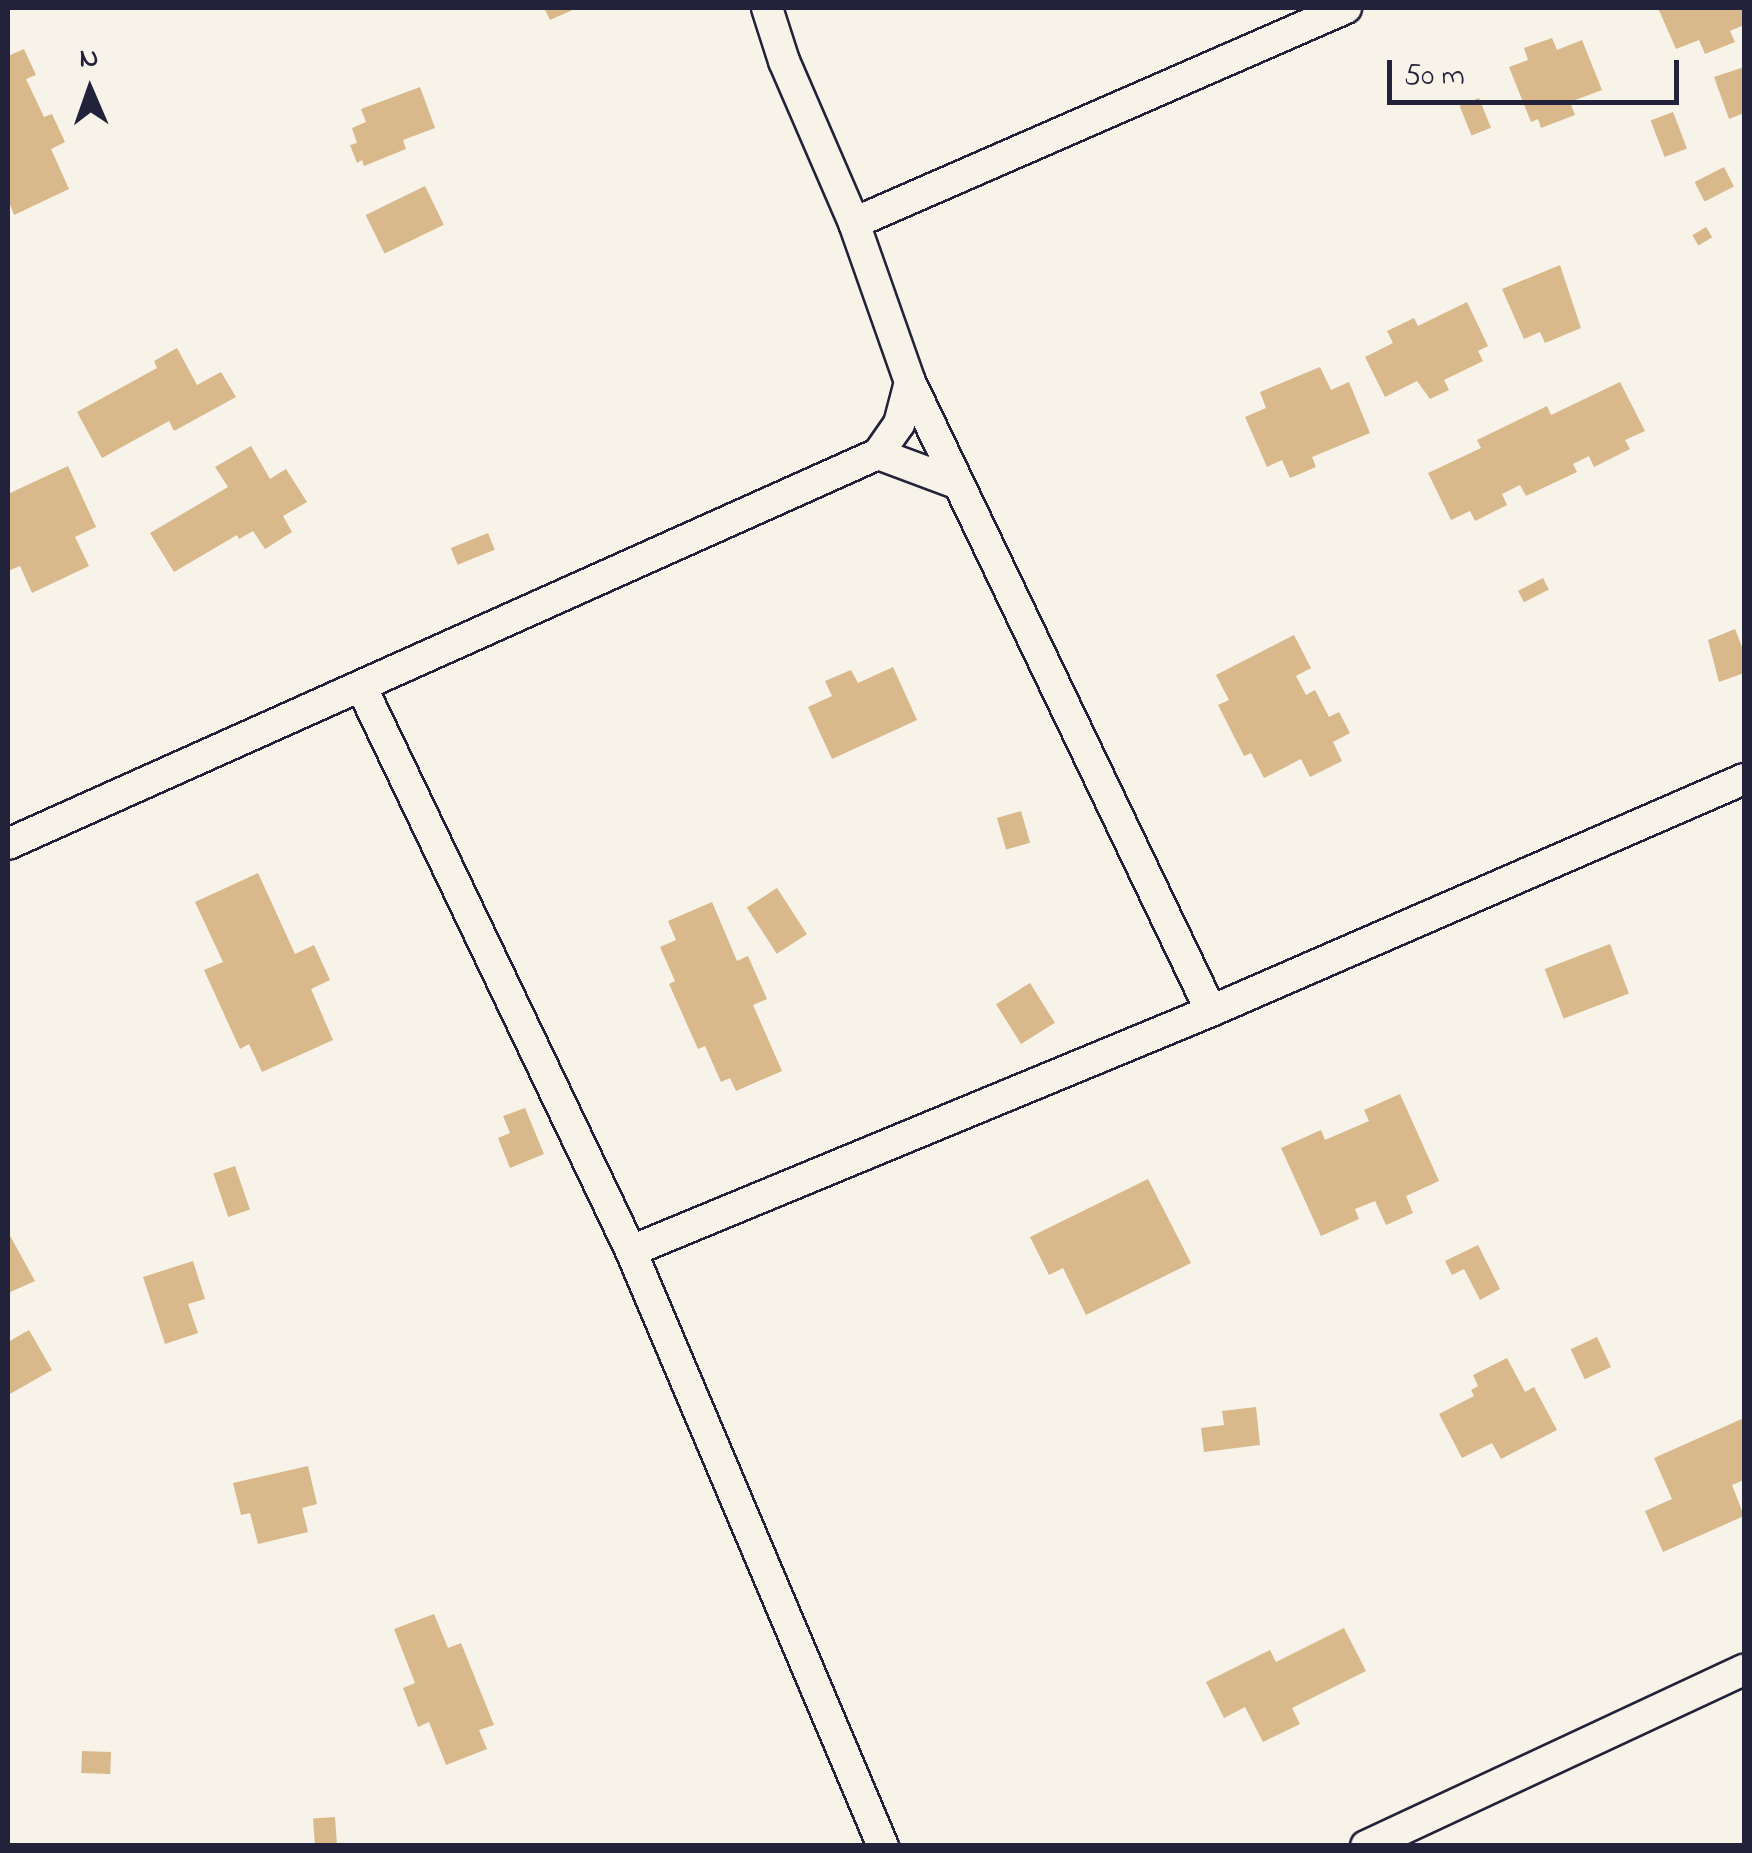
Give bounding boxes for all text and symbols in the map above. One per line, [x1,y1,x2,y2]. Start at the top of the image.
text: N [79,39,99,80]
north arrow [40,40,140,140]
scale bar [1392,40,1684,102]
text: 50 m [1404,55,1465,99]

